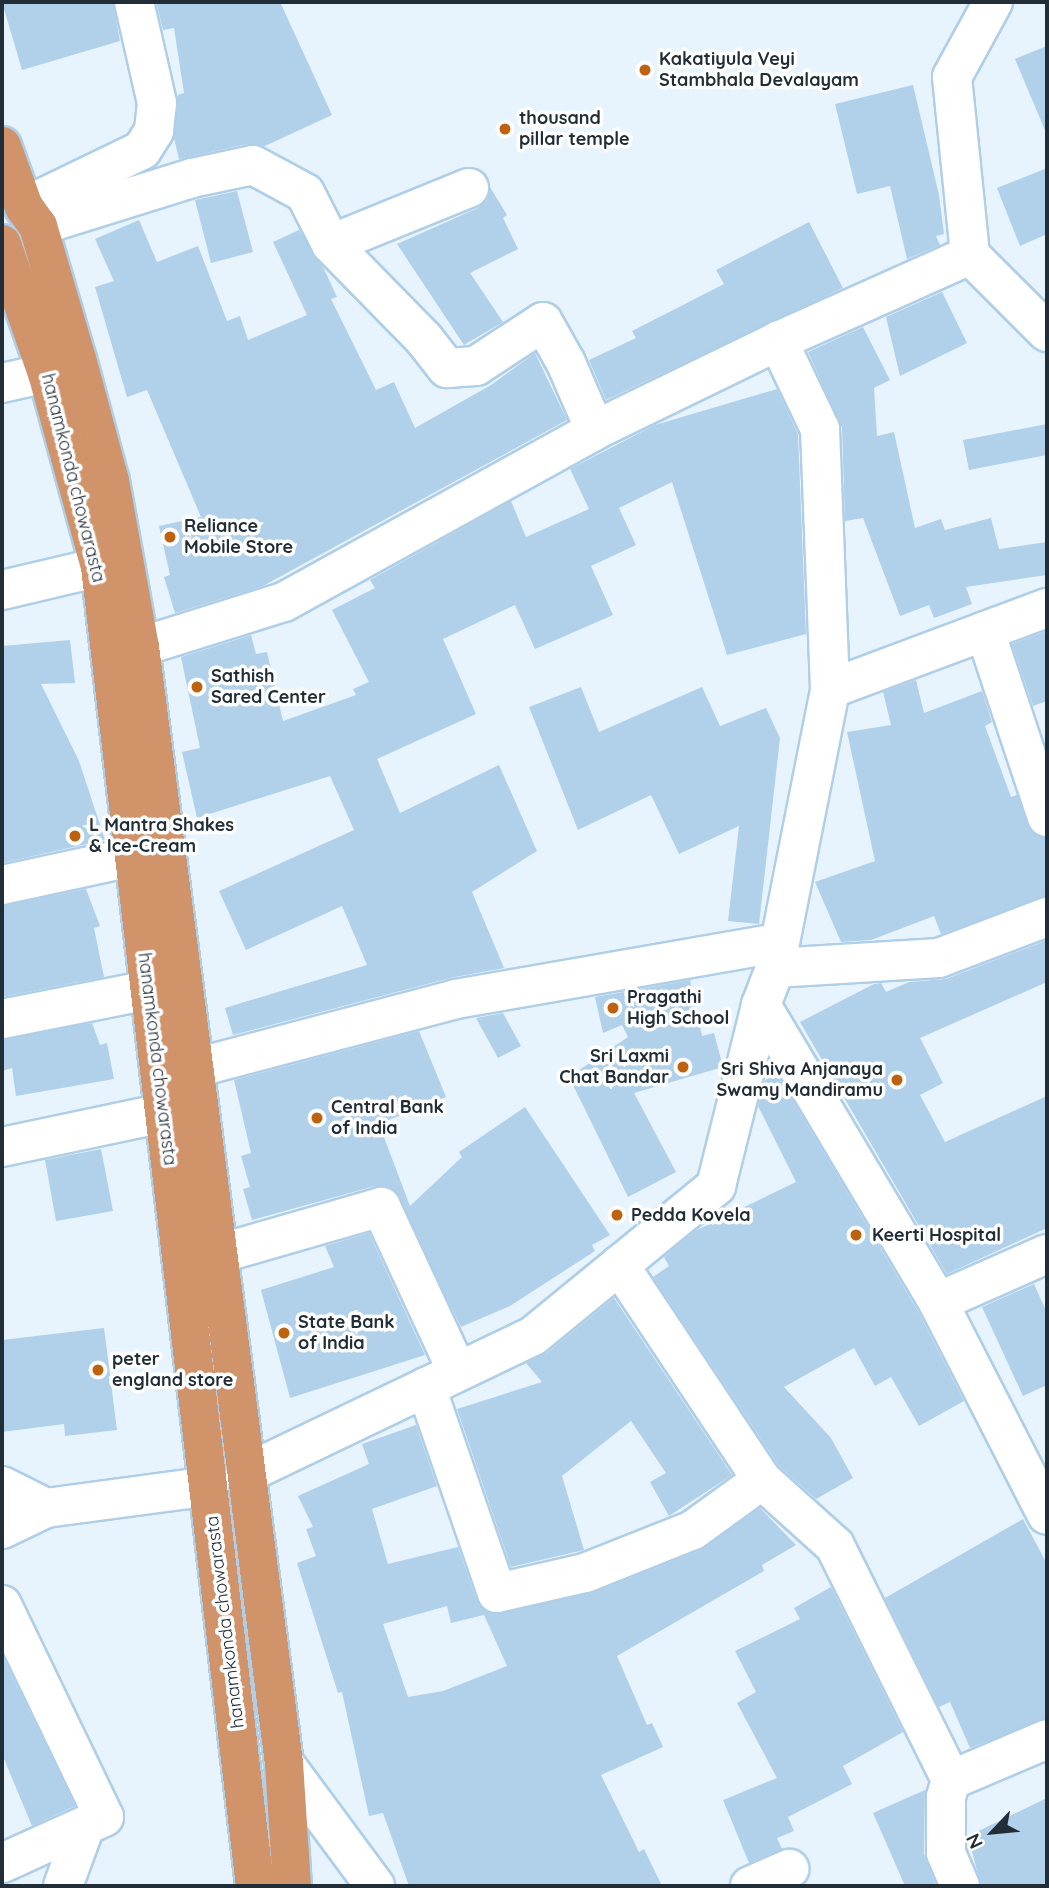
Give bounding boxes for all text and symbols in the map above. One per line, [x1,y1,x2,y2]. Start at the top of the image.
place label: Kakatiyula Veyi Stambhala Devalayam [659,49,859,92]
marker: Kakatiyula Veyi Stambhala Devalayam [637,62,653,78]
place label: thousand pillar temple [519,108,630,150]
marker: thousand pillar temple [497,121,513,137]
street label: hanamkonda chowarasta [37,372,109,584]
place label: Reliance Mobile Store [184,516,293,558]
marker: Reliance Mobile Store [162,529,178,545]
place label: Sathish Sared Center [211,666,326,708]
marker: Sathish Sared Center [189,679,205,695]
place label: L Mantra Shakes & Ice-Cream [89,815,234,858]
marker: L Mantra Shakes & Ice-Cream [67,828,83,844]
street label: hanamkonda chowarasta [133,951,181,1167]
place label: Pragathi High School [627,987,729,1030]
marker: Pragathi High School [605,1000,621,1016]
place label: Sri Laxmi Chat Bandar [559,1046,669,1088]
marker: Sri Laxmi Chat Bandar [675,1059,691,1075]
place label: Sri Shiva Anjanaya Swamy Mandiramu [717,1059,883,1102]
marker: Sri Shiva Anjanaya Swamy Mandiramu [889,1072,905,1088]
place label: Central Bank of India [331,1097,444,1140]
marker: Central Bank of India [309,1110,325,1126]
place label: Pedda Kovela [631,1204,751,1226]
marker: Pedda Kovela [609,1207,625,1223]
place label: Keerti Hospital [872,1224,1001,1246]
marker: Keerti Hospital [846,1225,866,1245]
place label: State Bank of India [298,1312,394,1354]
marker: State Bank of India [276,1325,292,1341]
place label: peter england store [112,1349,233,1392]
marker: peter england store [90,1362,106,1378]
street label: hanamkonda chowarasta [201,1514,249,1730]
north arrow [958,1797,1028,1867]
text: N [960,1830,988,1853]

